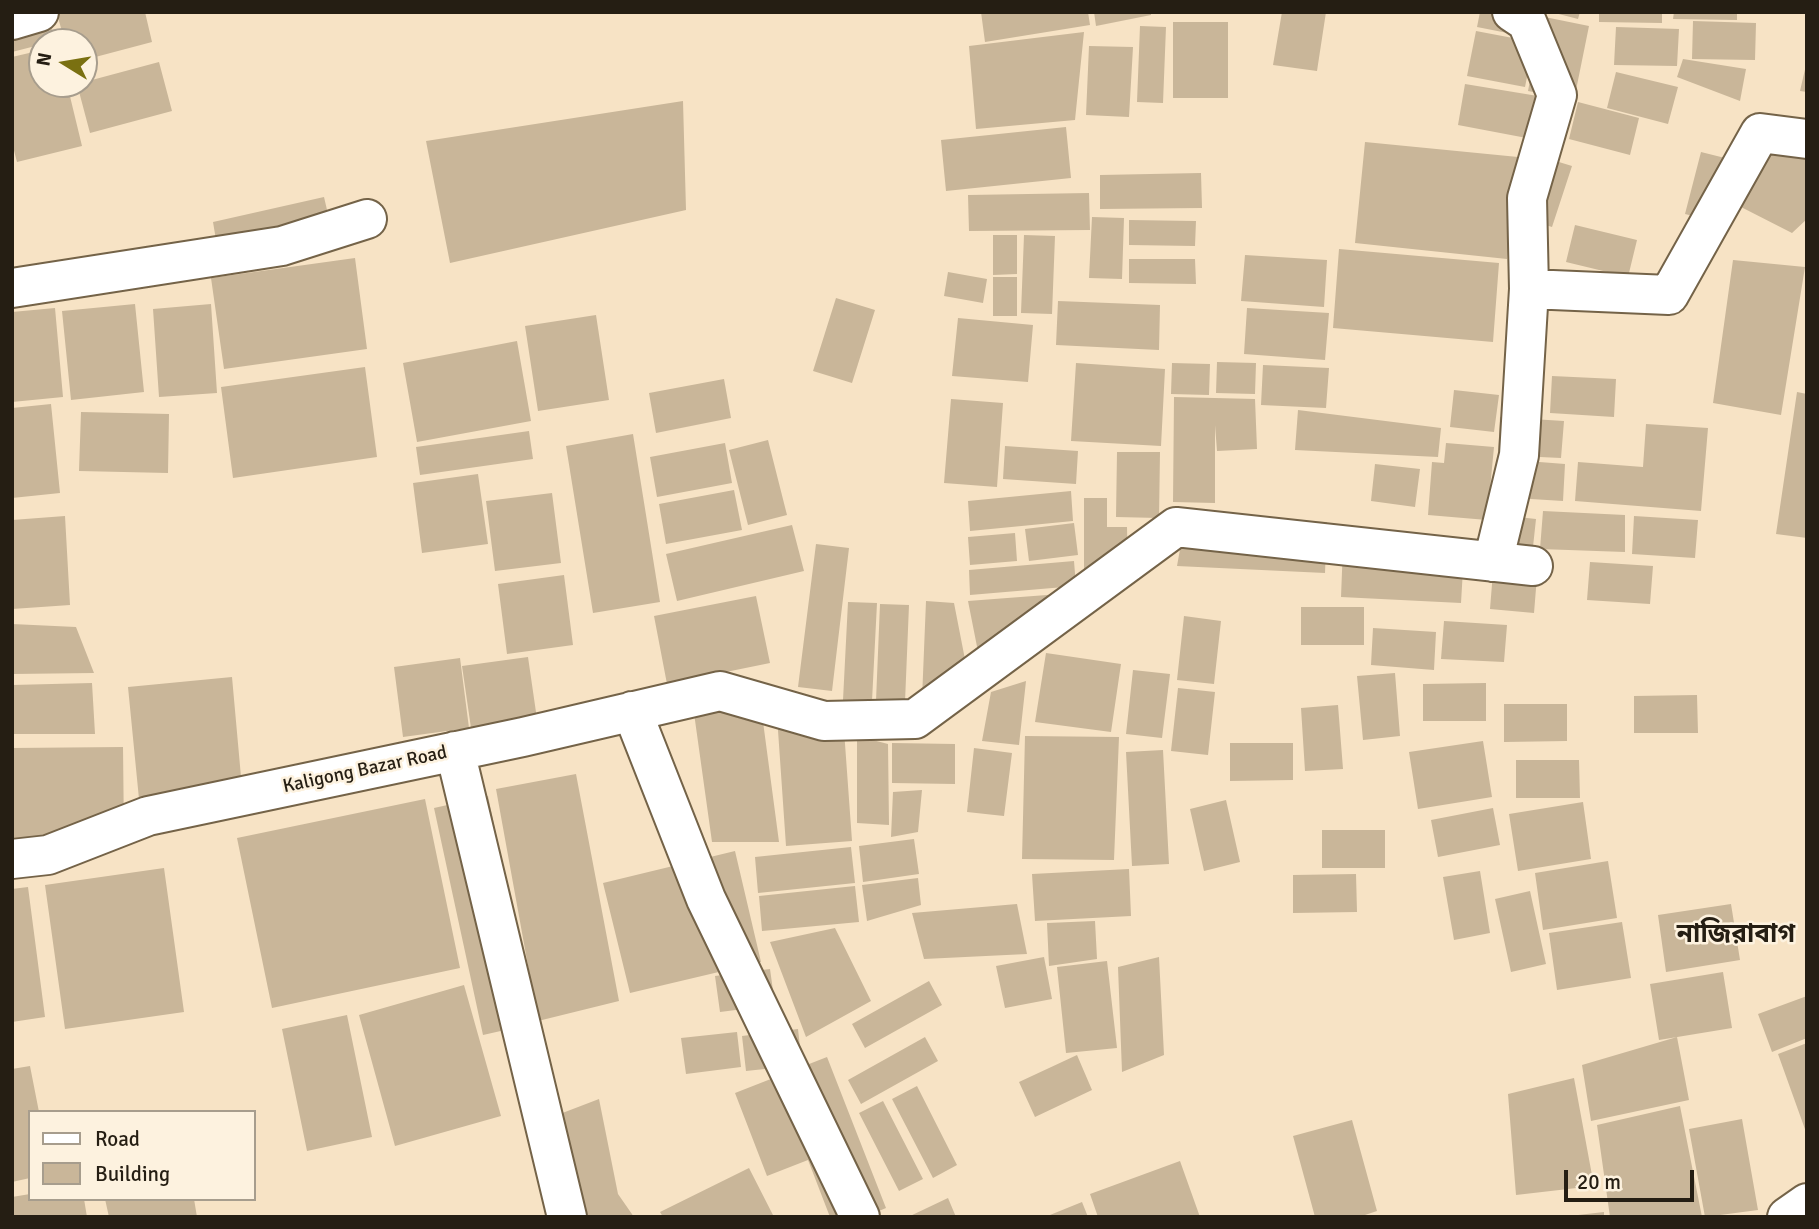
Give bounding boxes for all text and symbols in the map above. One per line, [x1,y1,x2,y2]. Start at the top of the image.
north arrow [28,28,98,98]
text: N [31,51,57,68]
street label: Kaligong Bazar Road [281,741,449,799]
district label: নাজিরাবাগ [1677,919,1795,951]
legend [28,1110,256,1201]
text: Road [95,1126,140,1152]
scale bar [1567,1156,1696,1200]
text: Building [95,1161,170,1187]
text: 20 m [1577,1169,1621,1195]

